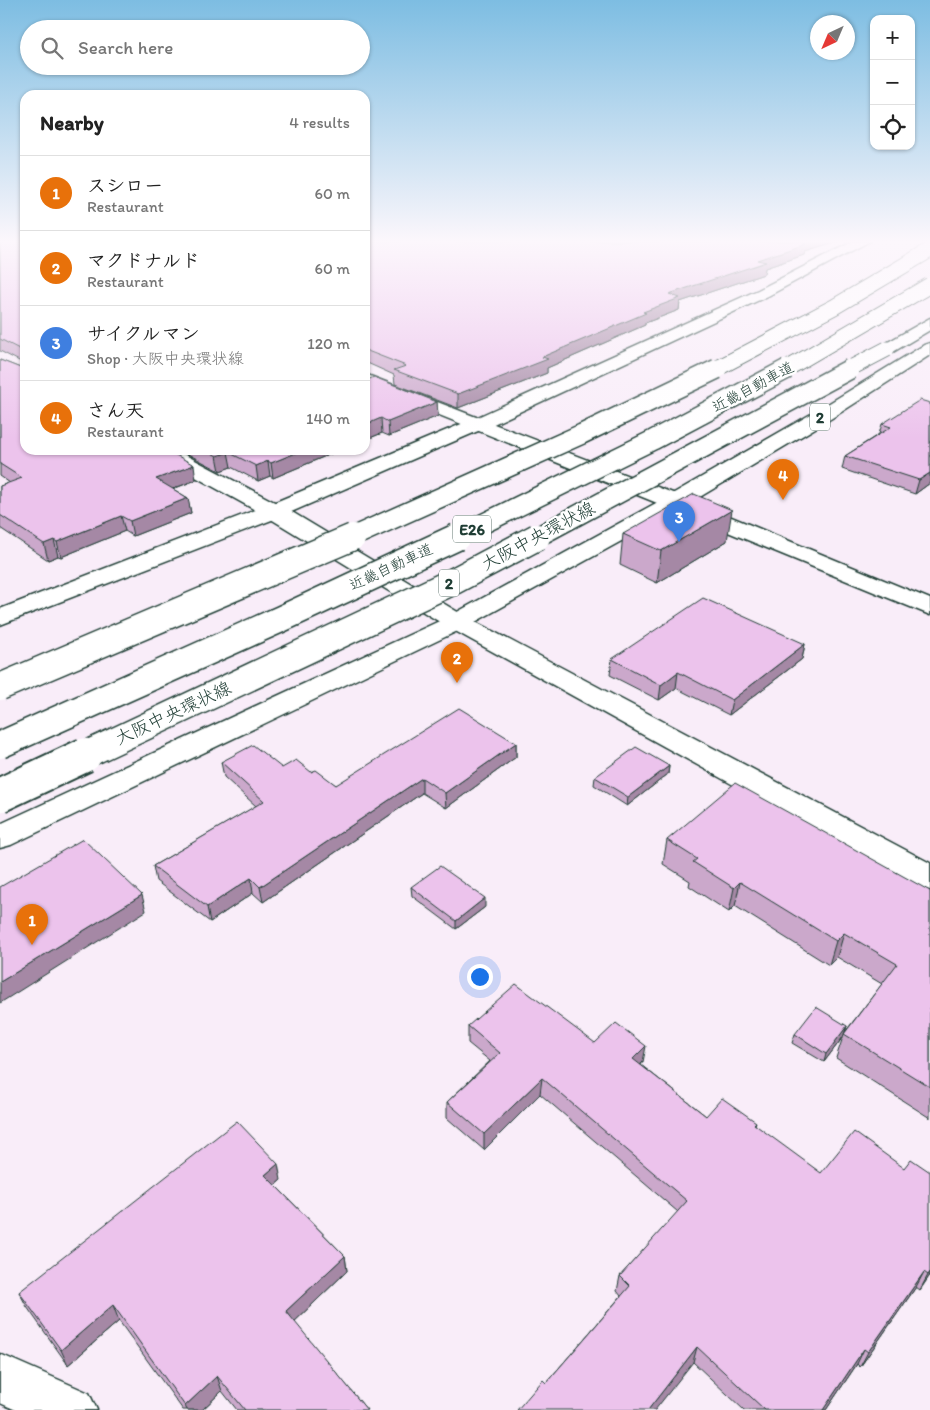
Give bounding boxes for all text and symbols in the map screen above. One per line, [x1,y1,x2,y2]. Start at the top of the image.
north arrow [810,15,855,60]
map controls [870,15,915,150]
button: + [870,15,915,60]
search box [20,20,370,75]
icon: search [38,34,66,62]
text: Search here [78,36,173,59]
button: − [870,60,915,105]
button: locate [870,105,915,150]
text: Nearby [40,110,104,135]
text: 4 results [289,113,350,132]
text: スシロー [87,174,163,197]
text: 1 [52,184,60,203]
text: 60 m [315,184,350,203]
text: Restaurant [87,197,164,216]
text: マクドナルド [87,249,200,272]
text: 2 [52,259,60,278]
text: 60 m [315,259,350,278]
text: Restaurant [87,272,164,291]
text: サイクルマン [87,322,200,345]
text: 3 [52,334,60,353]
text: 120 m [307,334,350,353]
text: Shop · 大阪中央環状線 [87,349,244,368]
street label: 近畿自動車道 [709,358,797,416]
text: さん天 [87,399,144,422]
road number: 2 [810,404,830,431]
text: 4 [51,409,61,428]
text: 140 m [306,409,350,428]
text: Restaurant [87,422,164,441]
pin: 4 [767,459,799,500]
street label: 大阪中央環状線 [477,497,599,575]
pin: 3 [663,501,695,542]
road number: E26 [453,516,491,542]
street label: 近畿自動車道 [346,540,436,594]
road number: 2 [439,570,459,596]
pin: 2 [441,642,473,683]
street label: 大阪中央環状線 [111,676,235,750]
pin: 1 [16,904,48,945]
your location [467,964,493,990]

